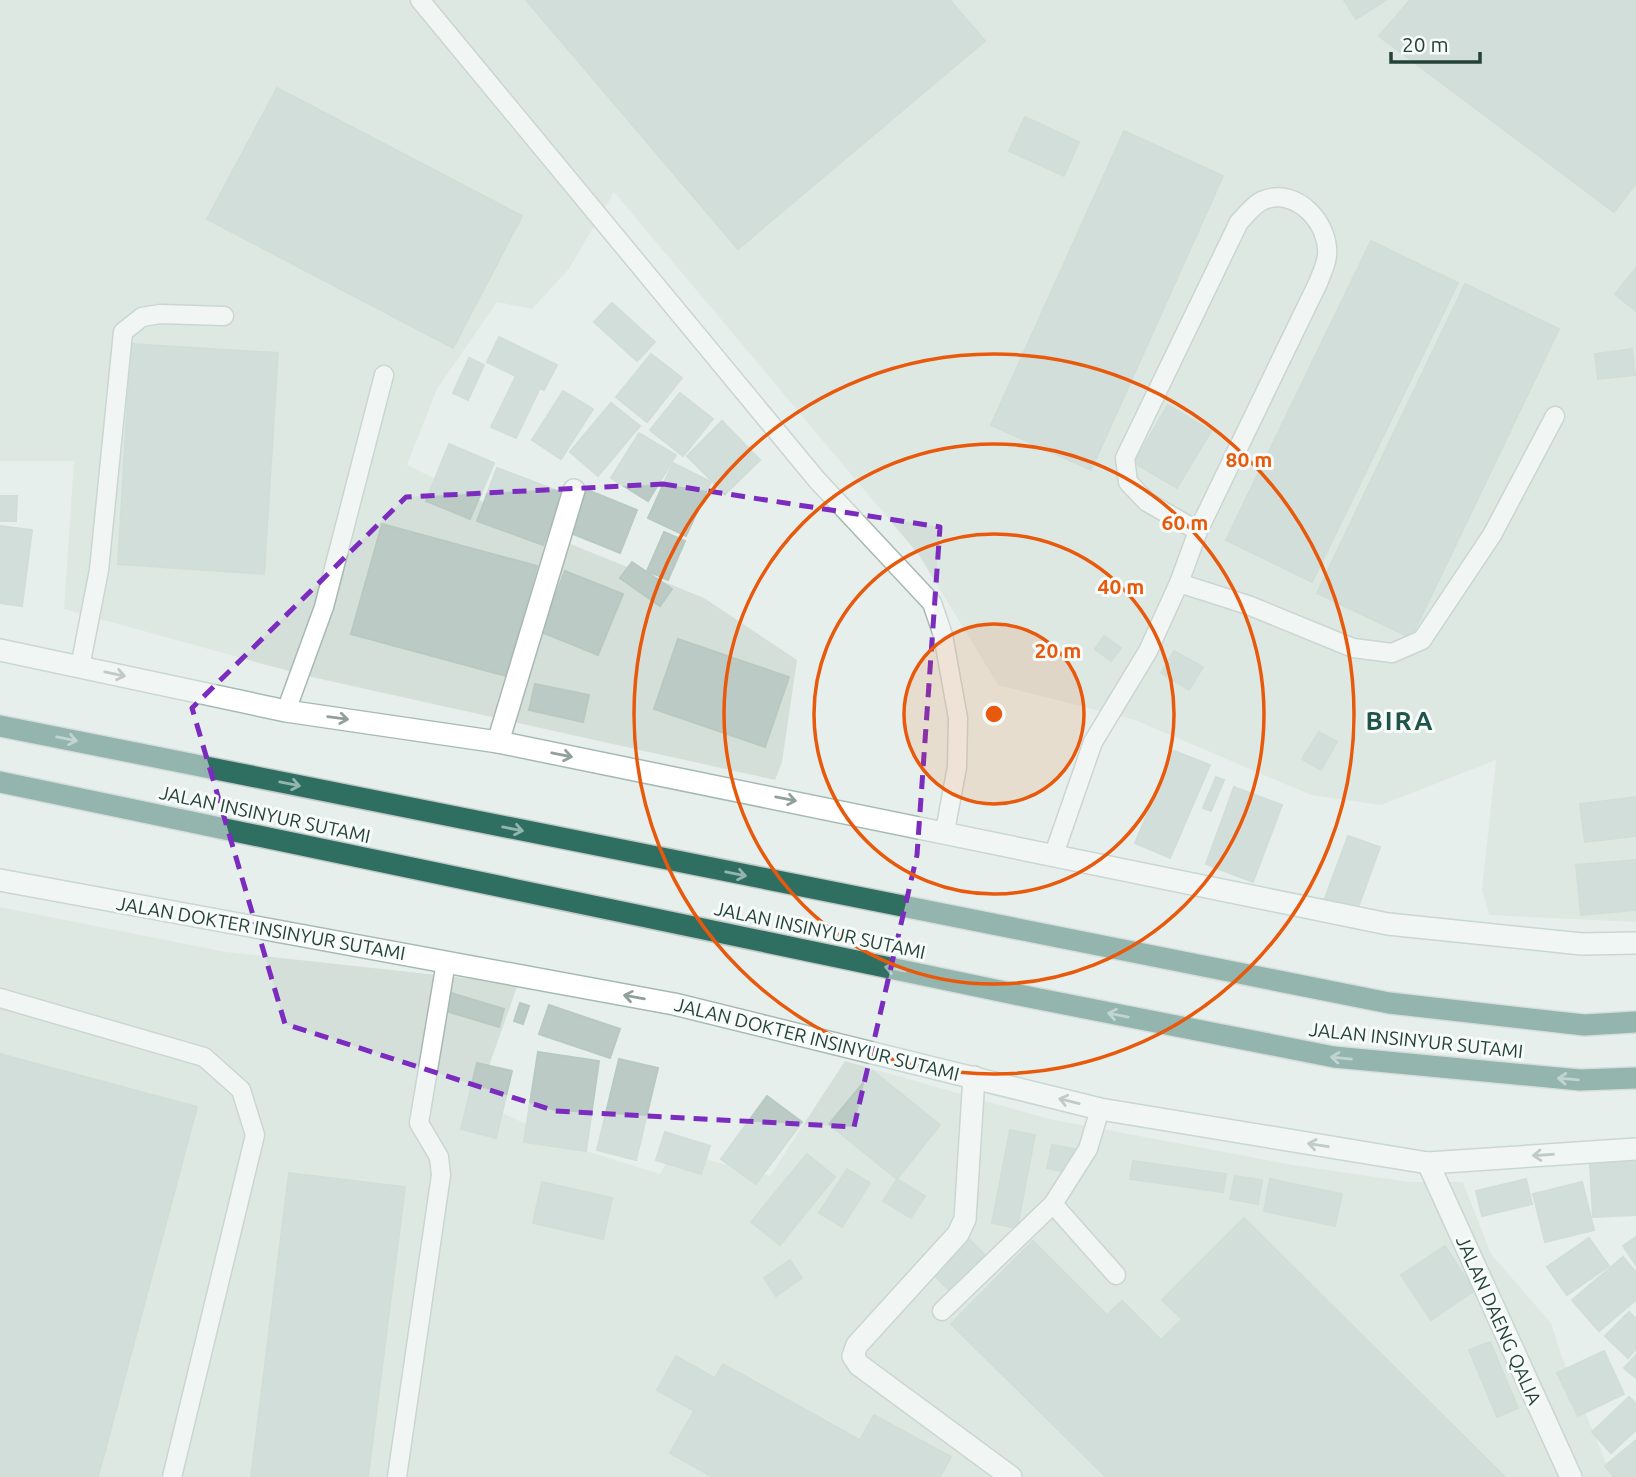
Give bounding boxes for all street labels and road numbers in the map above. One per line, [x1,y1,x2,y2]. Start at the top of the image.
street label: JALAN INSINYUR SUTAMI [157,781,373,847]
street label: JALAN DOKTER INSINYUR SUTAMI [115,892,407,964]
street label: JALAN INSINYUR SUTAMI [712,897,928,963]
street label: JALAN DOKTER INSINYUR SUTAMI [672,993,962,1085]
street label: JALAN INSINYUR SUTAMI [1308,1018,1524,1062]
street label: JALAN DAENG QALIA [1452,1232,1546,1409]

